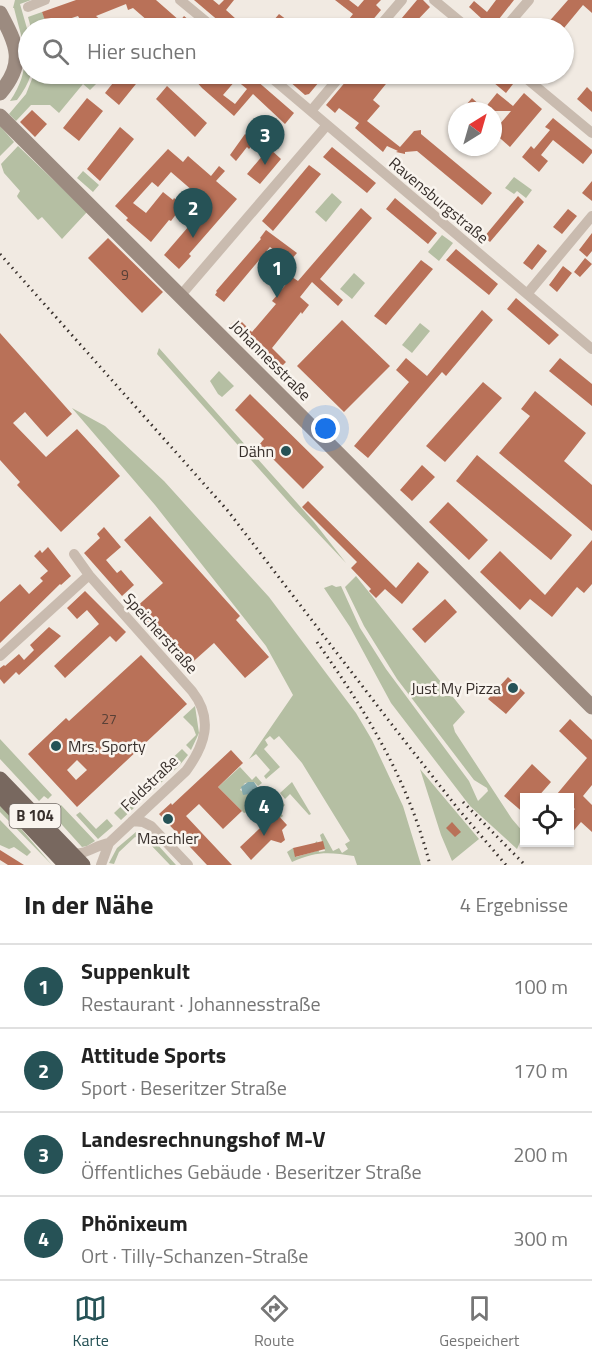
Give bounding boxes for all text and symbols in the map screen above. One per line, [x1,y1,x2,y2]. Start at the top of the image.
search box [18,18,574,84]
text: Hier suchen [87,34,196,68]
icon: search [39,35,72,68]
north arrow [448,102,502,156]
pin: 3 [246,116,284,165]
street label: Ravensburgstraße [384,151,494,249]
pin: 2 [174,188,212,238]
pin: 1 [258,248,296,298]
house number: 9 [121,264,129,285]
street label: Johannesstraße [225,314,317,406]
your location [311,414,340,443]
place label: Dähn [238,439,274,463]
marker: Dähn [279,444,293,458]
street label: Speicherstraße [118,587,204,679]
place label: Just My Pizza [411,676,501,700]
marker: Just My Pizza [506,681,520,695]
house number: 27 [101,708,117,729]
place label: Mrs. Sporty [68,734,146,758]
marker: Mrs. Sporty [49,739,63,753]
street label: Feldstraße [115,749,183,817]
pin: 4 [244,786,284,836]
map controls [520,793,574,847]
button: locate [520,793,574,847]
road number: B 104 [9,804,60,828]
marker: Maschler [161,812,175,826]
place label: Maschler [137,826,199,850]
text: In der Nähe [24,885,153,924]
text: 4 Ergebnisse [460,889,568,920]
text: Suppenkult [81,954,190,988]
text: 1 [38,971,49,1002]
text: 100 m [513,971,568,1002]
text: Restaurant · Johannesstraße [81,988,321,1019]
text: Attitude Sports [81,1038,226,1072]
text: 2 [38,1055,49,1086]
text: 170 m [513,1055,568,1086]
text: Sport · Beseritzer Straße [81,1072,287,1103]
text: Landesrechnungshof M-V [81,1122,326,1156]
text: 3 [38,1139,49,1170]
text: 200 m [513,1139,568,1170]
text: Öffentliches Gebäude · Beseritzer Straße [81,1156,422,1187]
text: Phönixeum [81,1206,188,1240]
text: 4 [38,1223,49,1254]
text: 300 m [513,1223,568,1254]
text: Ort · Tilly-Schanzen-Straße [81,1240,308,1271]
tab: Karte [73,1292,109,1352]
tab: Route [254,1292,294,1352]
tab: Gespeichert [439,1292,519,1352]

